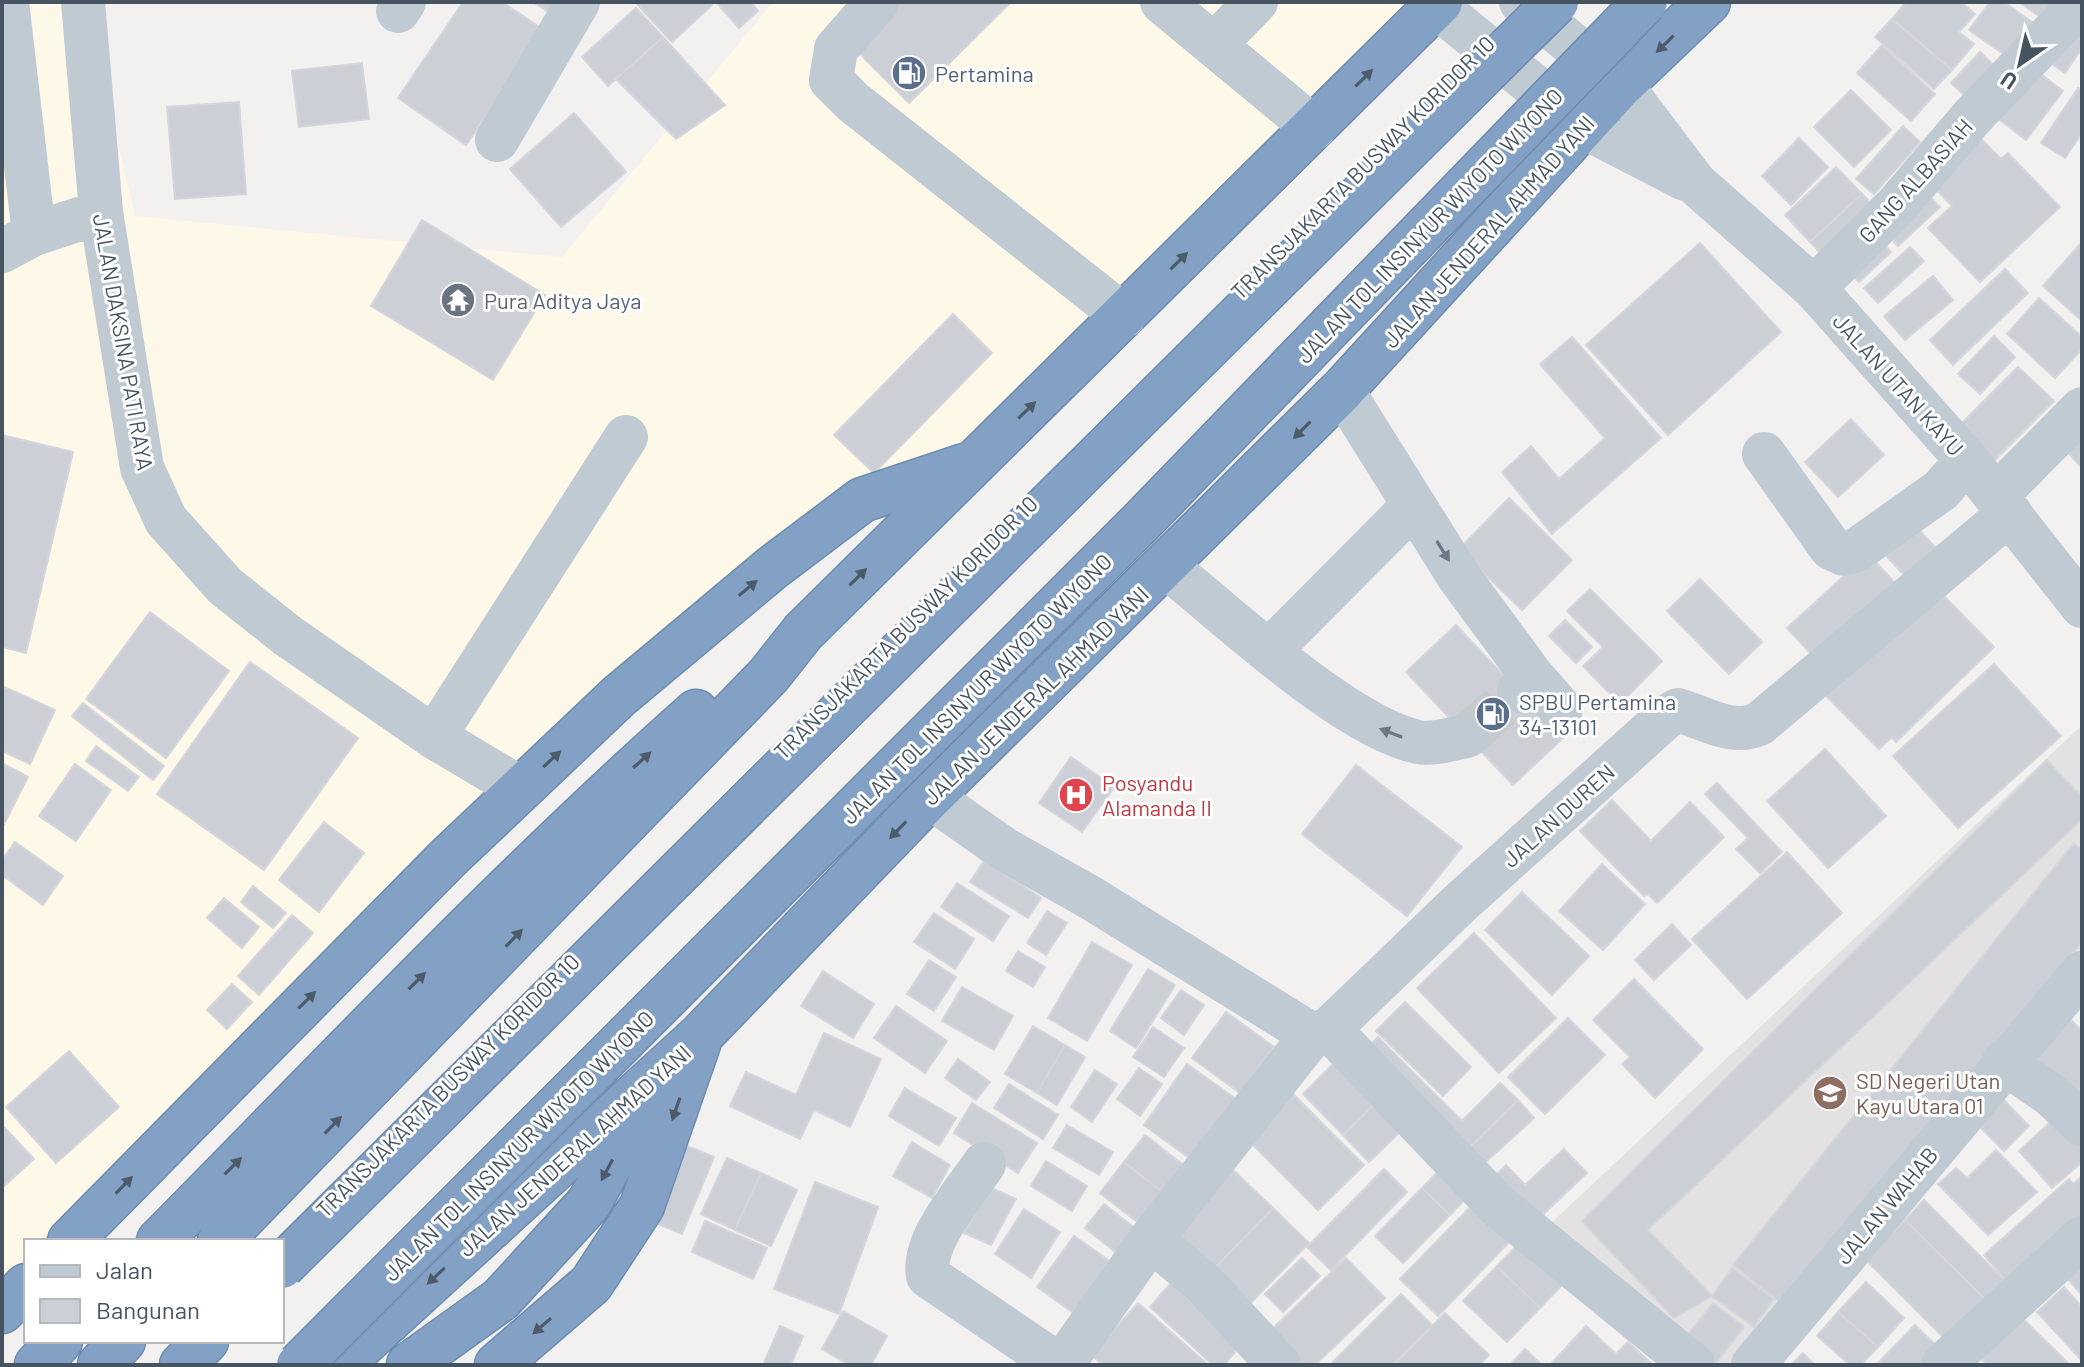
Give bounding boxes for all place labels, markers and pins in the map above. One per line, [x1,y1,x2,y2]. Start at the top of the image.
fuel station icon: Pertamina [890,54,928,92]
place label: Pertamina [935,60,1034,86]
temple icon: Pura Aditya Jaya [439,281,477,319]
place label: Pura Aditya Jaya [484,287,642,313]
place label: SPBU Pertamina 34-13101 [1519,688,1676,739]
fuel station icon: SPBU Pertamina 34-13101 [1474,695,1512,733]
place label: Posyandu Alamanda II [1102,769,1212,820]
hospital icon: Posyandu Alamanda II [1057,776,1095,814]
place label: SD Negeri Utan Kayu Utara 01 [1856,1067,2000,1118]
school or university icon: SD Negeri Utan Kayu Utara 01 [1811,1074,1849,1112]

